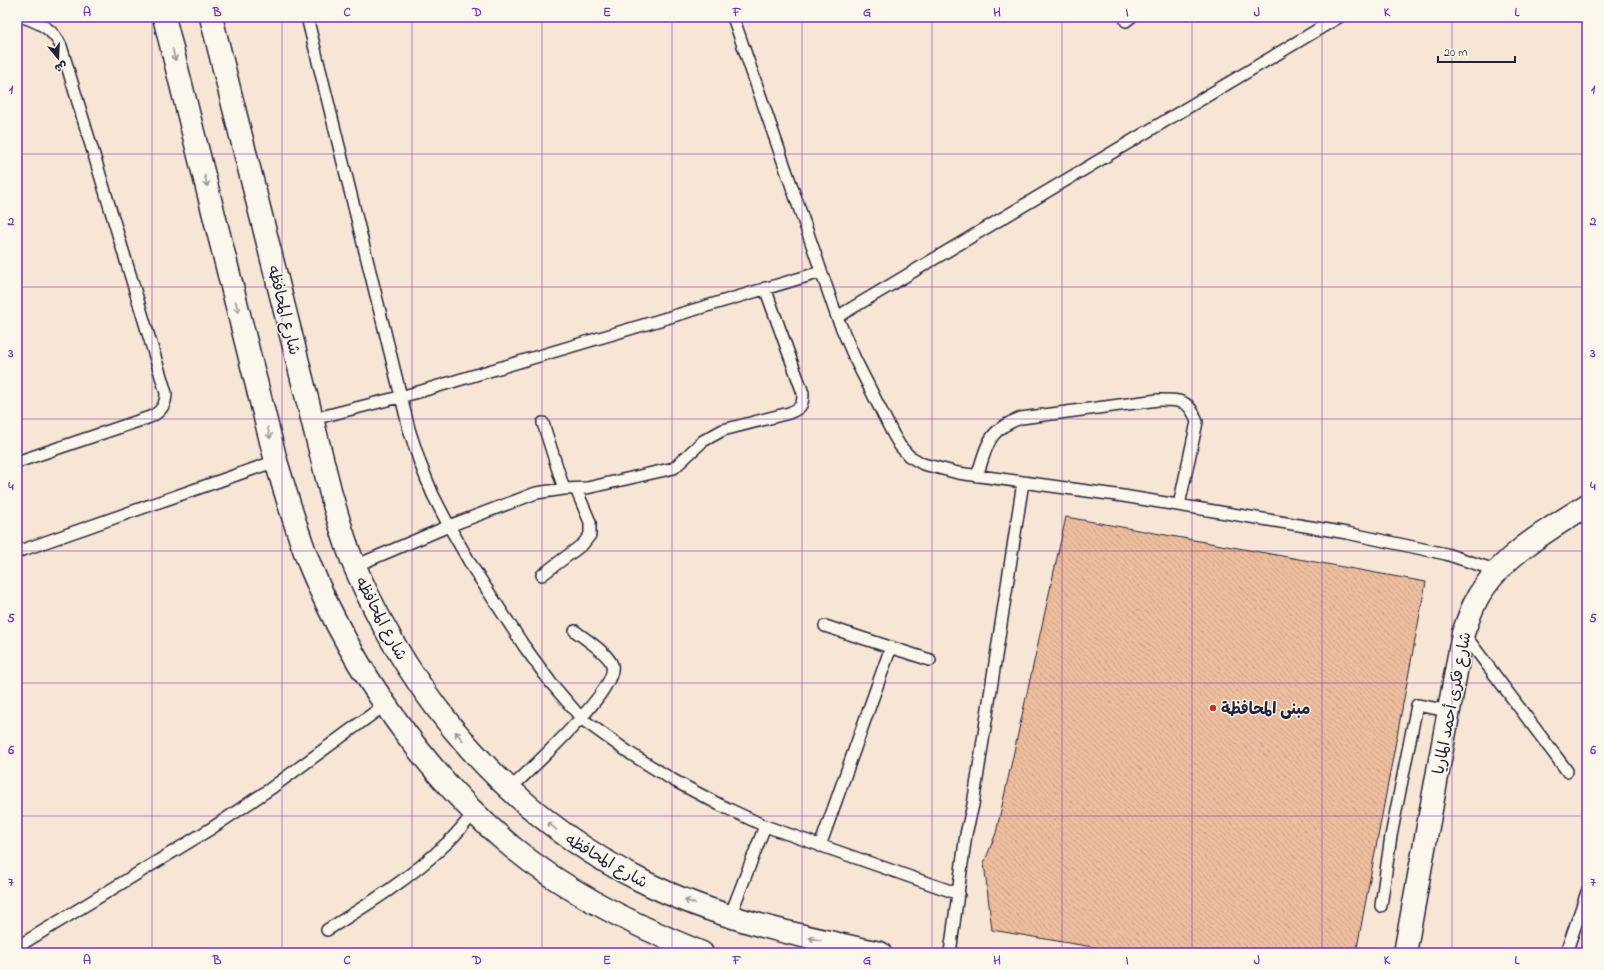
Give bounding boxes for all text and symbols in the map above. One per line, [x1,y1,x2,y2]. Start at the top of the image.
text: A [83,3,91,22]
text: B [212,3,222,22]
text: C [343,3,351,22]
text: D [471,3,482,22]
text: E [603,3,611,22]
text: F [732,3,742,22]
text: G [863,3,871,22]
text: H [993,3,1001,22]
text: I [1125,3,1129,22]
text: J [1254,3,1260,22]
text: K [1384,3,1391,22]
text: L [1515,3,1521,22]
north arrow [38,38,78,78]
scale bar [1438,38,1515,64]
text: 20 m [1444,44,1467,62]
one-way arrow [171,48,178,61]
text: ش [53,57,69,76]
text: 1 [9,80,14,99]
text: 1 [1591,80,1596,99]
one-way arrow [202,174,210,187]
text: 2 [7,212,15,231]
text: 2 [1589,212,1597,231]
street label: شارع المحافظه [260,263,306,358]
one-way arrow [234,300,242,313]
text: 3 [7,344,14,363]
text: 3 [1589,344,1596,363]
one-way arrow [266,426,273,439]
text: 4 [7,477,14,496]
text: 4 [1589,477,1596,496]
street label: شارع المحافظه [348,573,412,665]
text: 5 [7,609,15,628]
text: 5 [1589,609,1597,628]
street label: شارع فكرى أحمد الماريا [1427,630,1479,777]
place label: مبنى المحافظة [1221,698,1310,722]
marker: مبنى المحافظة [1208,703,1218,713]
one-way arrow [454,731,463,741]
text: 6 [7,741,14,760]
text: 6 [1589,741,1596,760]
one-way arrow [547,821,558,830]
street label: شارع المحافظه [560,828,652,895]
text: 7 [8,873,14,892]
text: 7 [1590,873,1596,892]
one-way arrow [685,897,697,905]
one-way arrow [809,935,822,943]
text: A [83,951,91,970]
text: B [212,951,222,970]
text: C [343,951,351,970]
text: D [471,951,482,970]
text: E [603,951,611,970]
text: F [732,951,742,970]
text: G [863,951,871,970]
text: H [993,951,1001,970]
text: I [1125,951,1129,970]
text: J [1254,951,1260,970]
text: K [1384,951,1391,970]
text: L [1515,951,1521,970]

